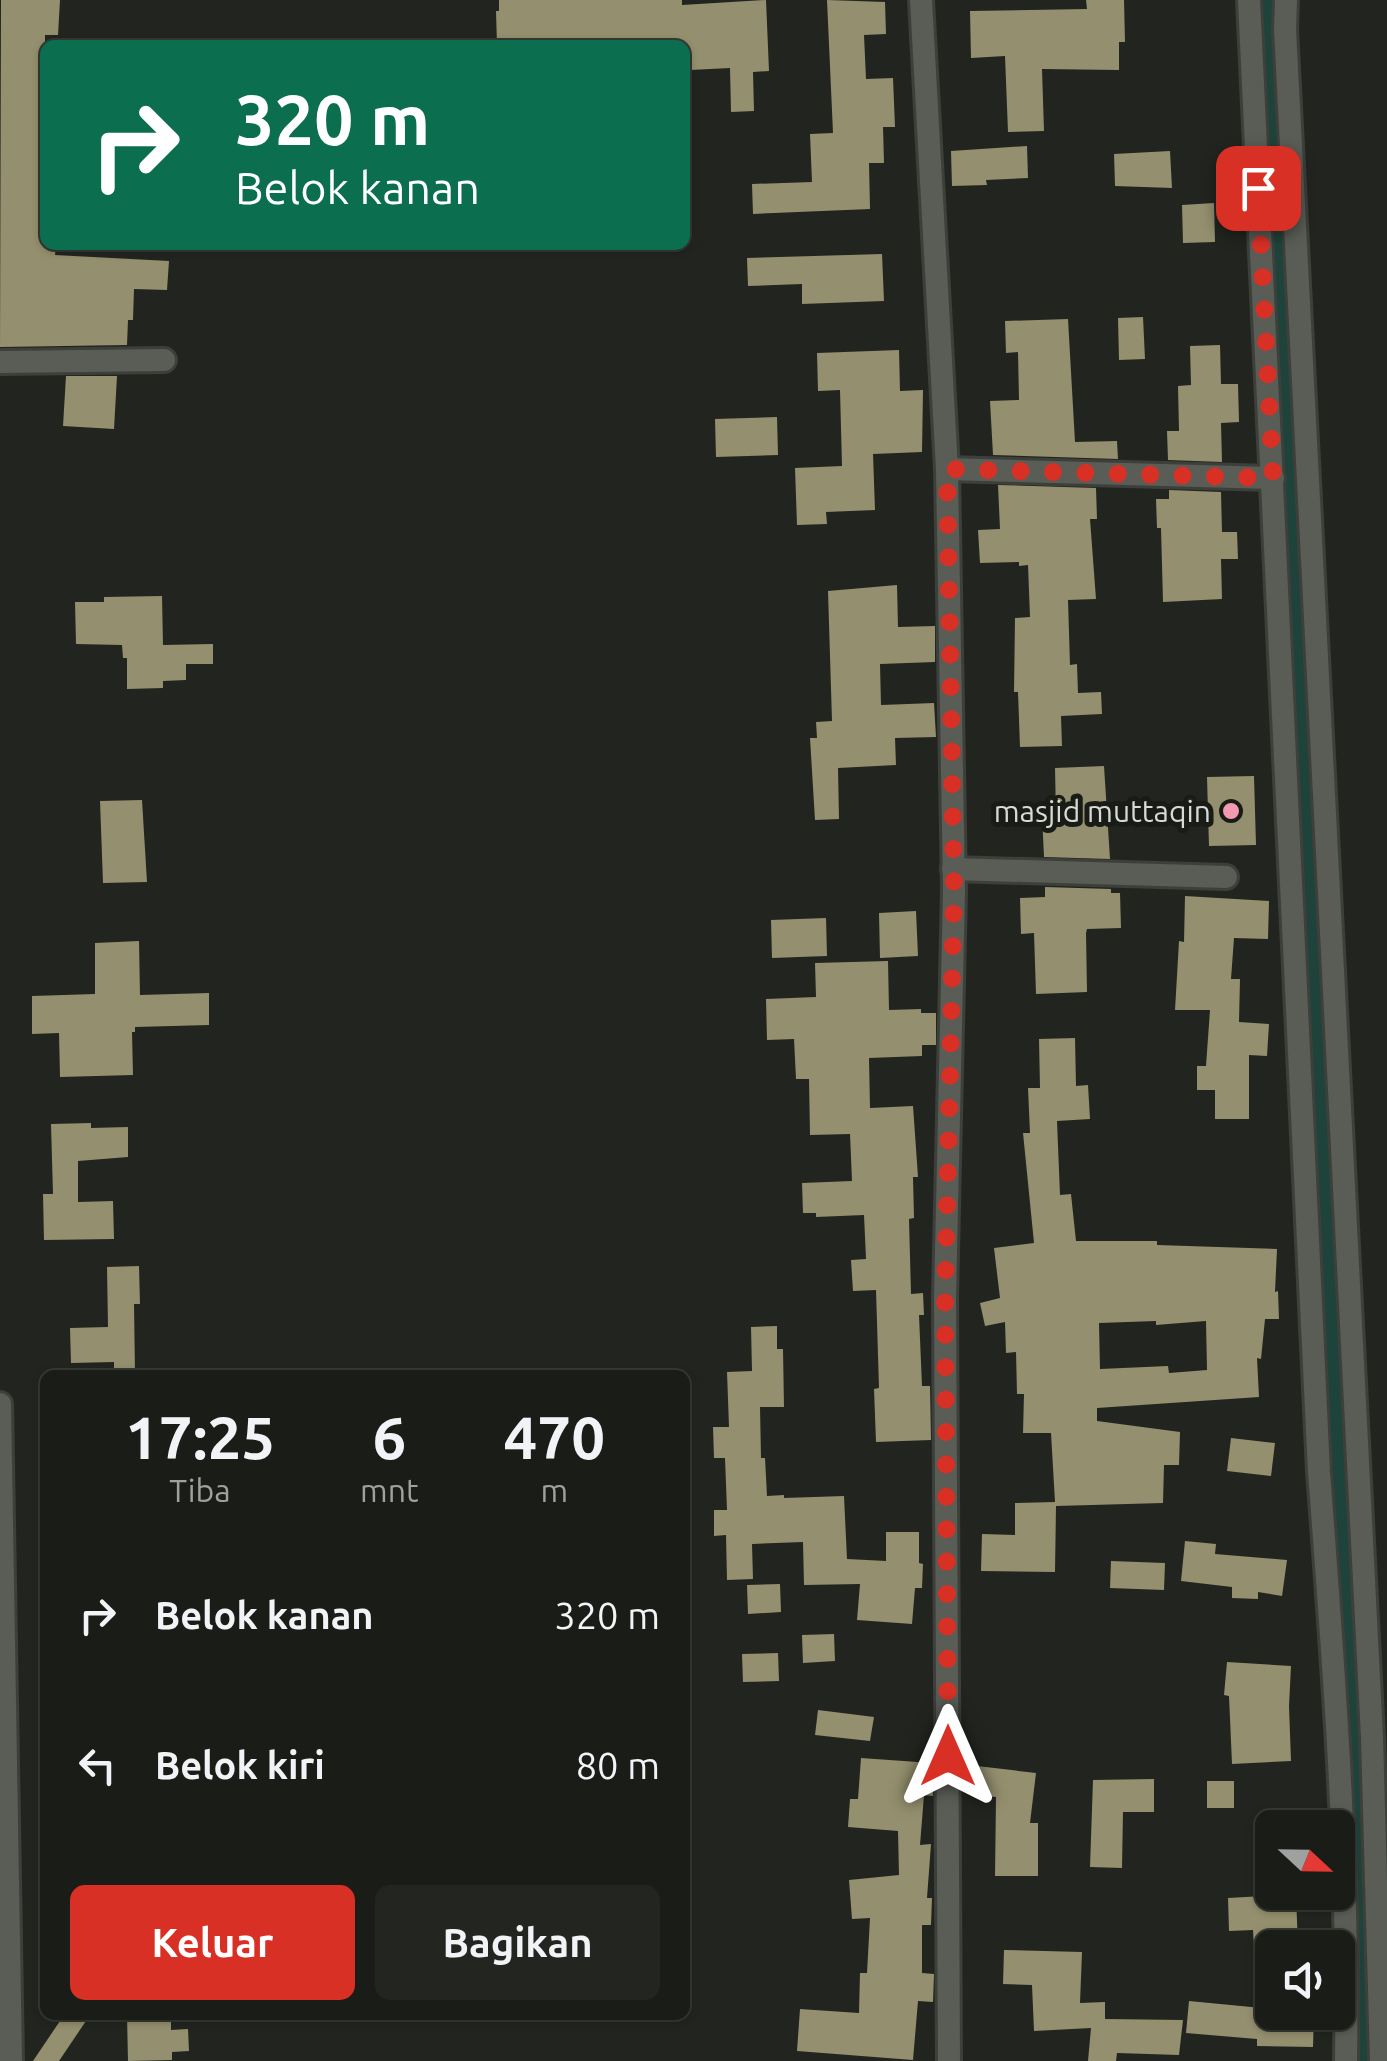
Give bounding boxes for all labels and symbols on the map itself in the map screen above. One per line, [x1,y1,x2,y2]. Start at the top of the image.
pin [1216,146,1301,231]
place label: masjid muttaqin [994,794,1211,828]
marker: masjid muttaqin [1220,800,1242,822]
position arrow [896,1704,1000,1808]
north arrow [1255,1810,1355,1910]

